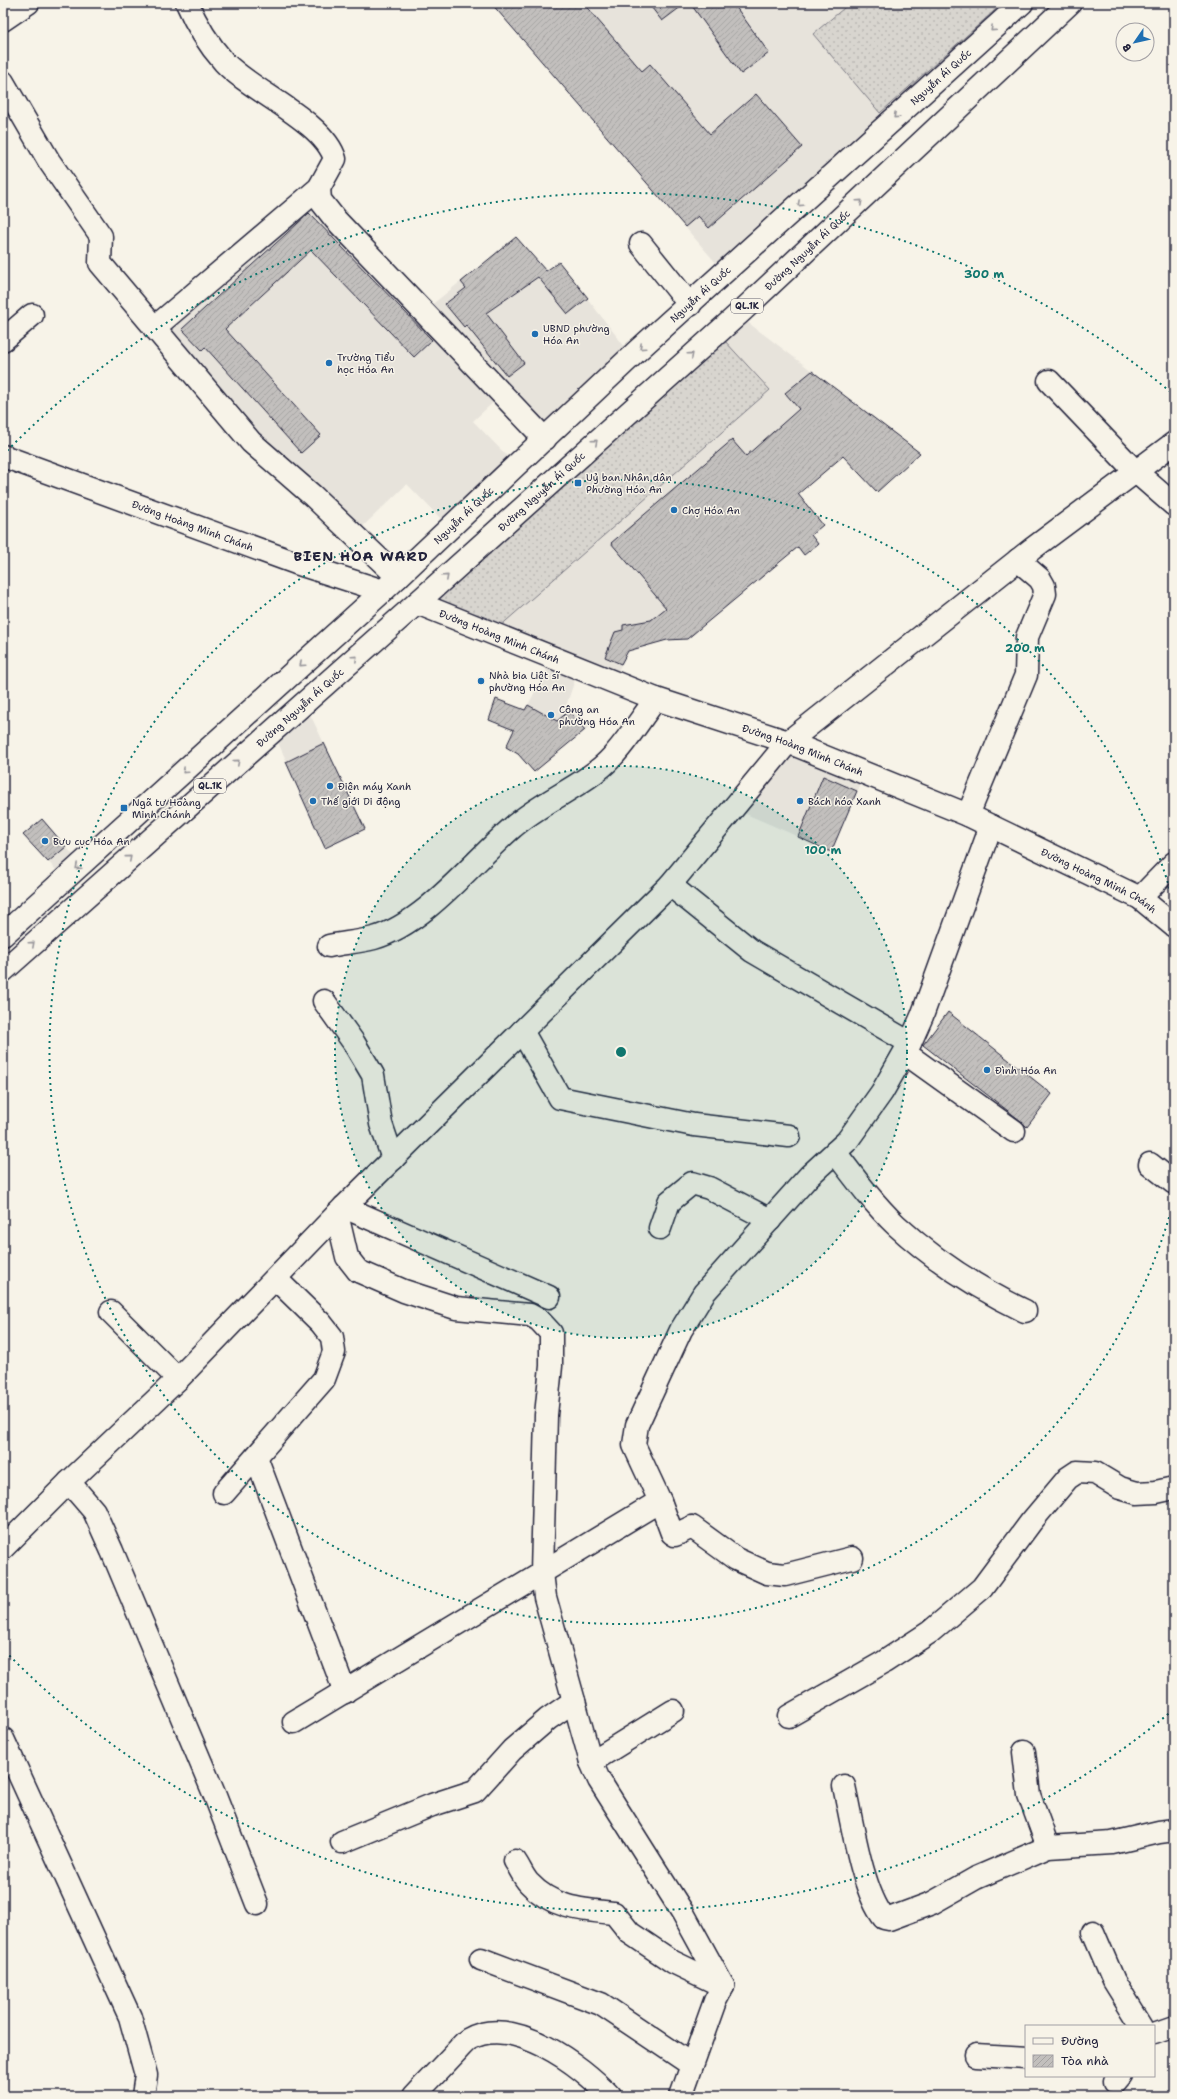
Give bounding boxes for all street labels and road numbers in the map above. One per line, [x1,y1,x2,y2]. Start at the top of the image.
street label: Nguyễn Ái Quốc [907,46,974,108]
street label: Đường Nguyễn Ái Quốc [761,207,852,293]
street label: Nguyễn Ái Quốc [667,263,733,325]
road number: QL.1K [731,299,763,313]
street label: Đường Nguyễn Ái Quốc [495,449,587,534]
street label: Nguyễn Ái Quốc [431,484,496,547]
street label: Đường Hoàng Minh Chánh [130,497,255,553]
street label: Đường Hoàng Minh Chánh [437,606,562,666]
street label: Đường Nguyễn Ái Quốc [253,665,346,750]
street label: Đường Hoàng Minh Chánh [741,721,866,778]
road number: QL.1K [194,779,226,793]
street label: Đường Hoàng Minh Chánh [1039,845,1159,916]

